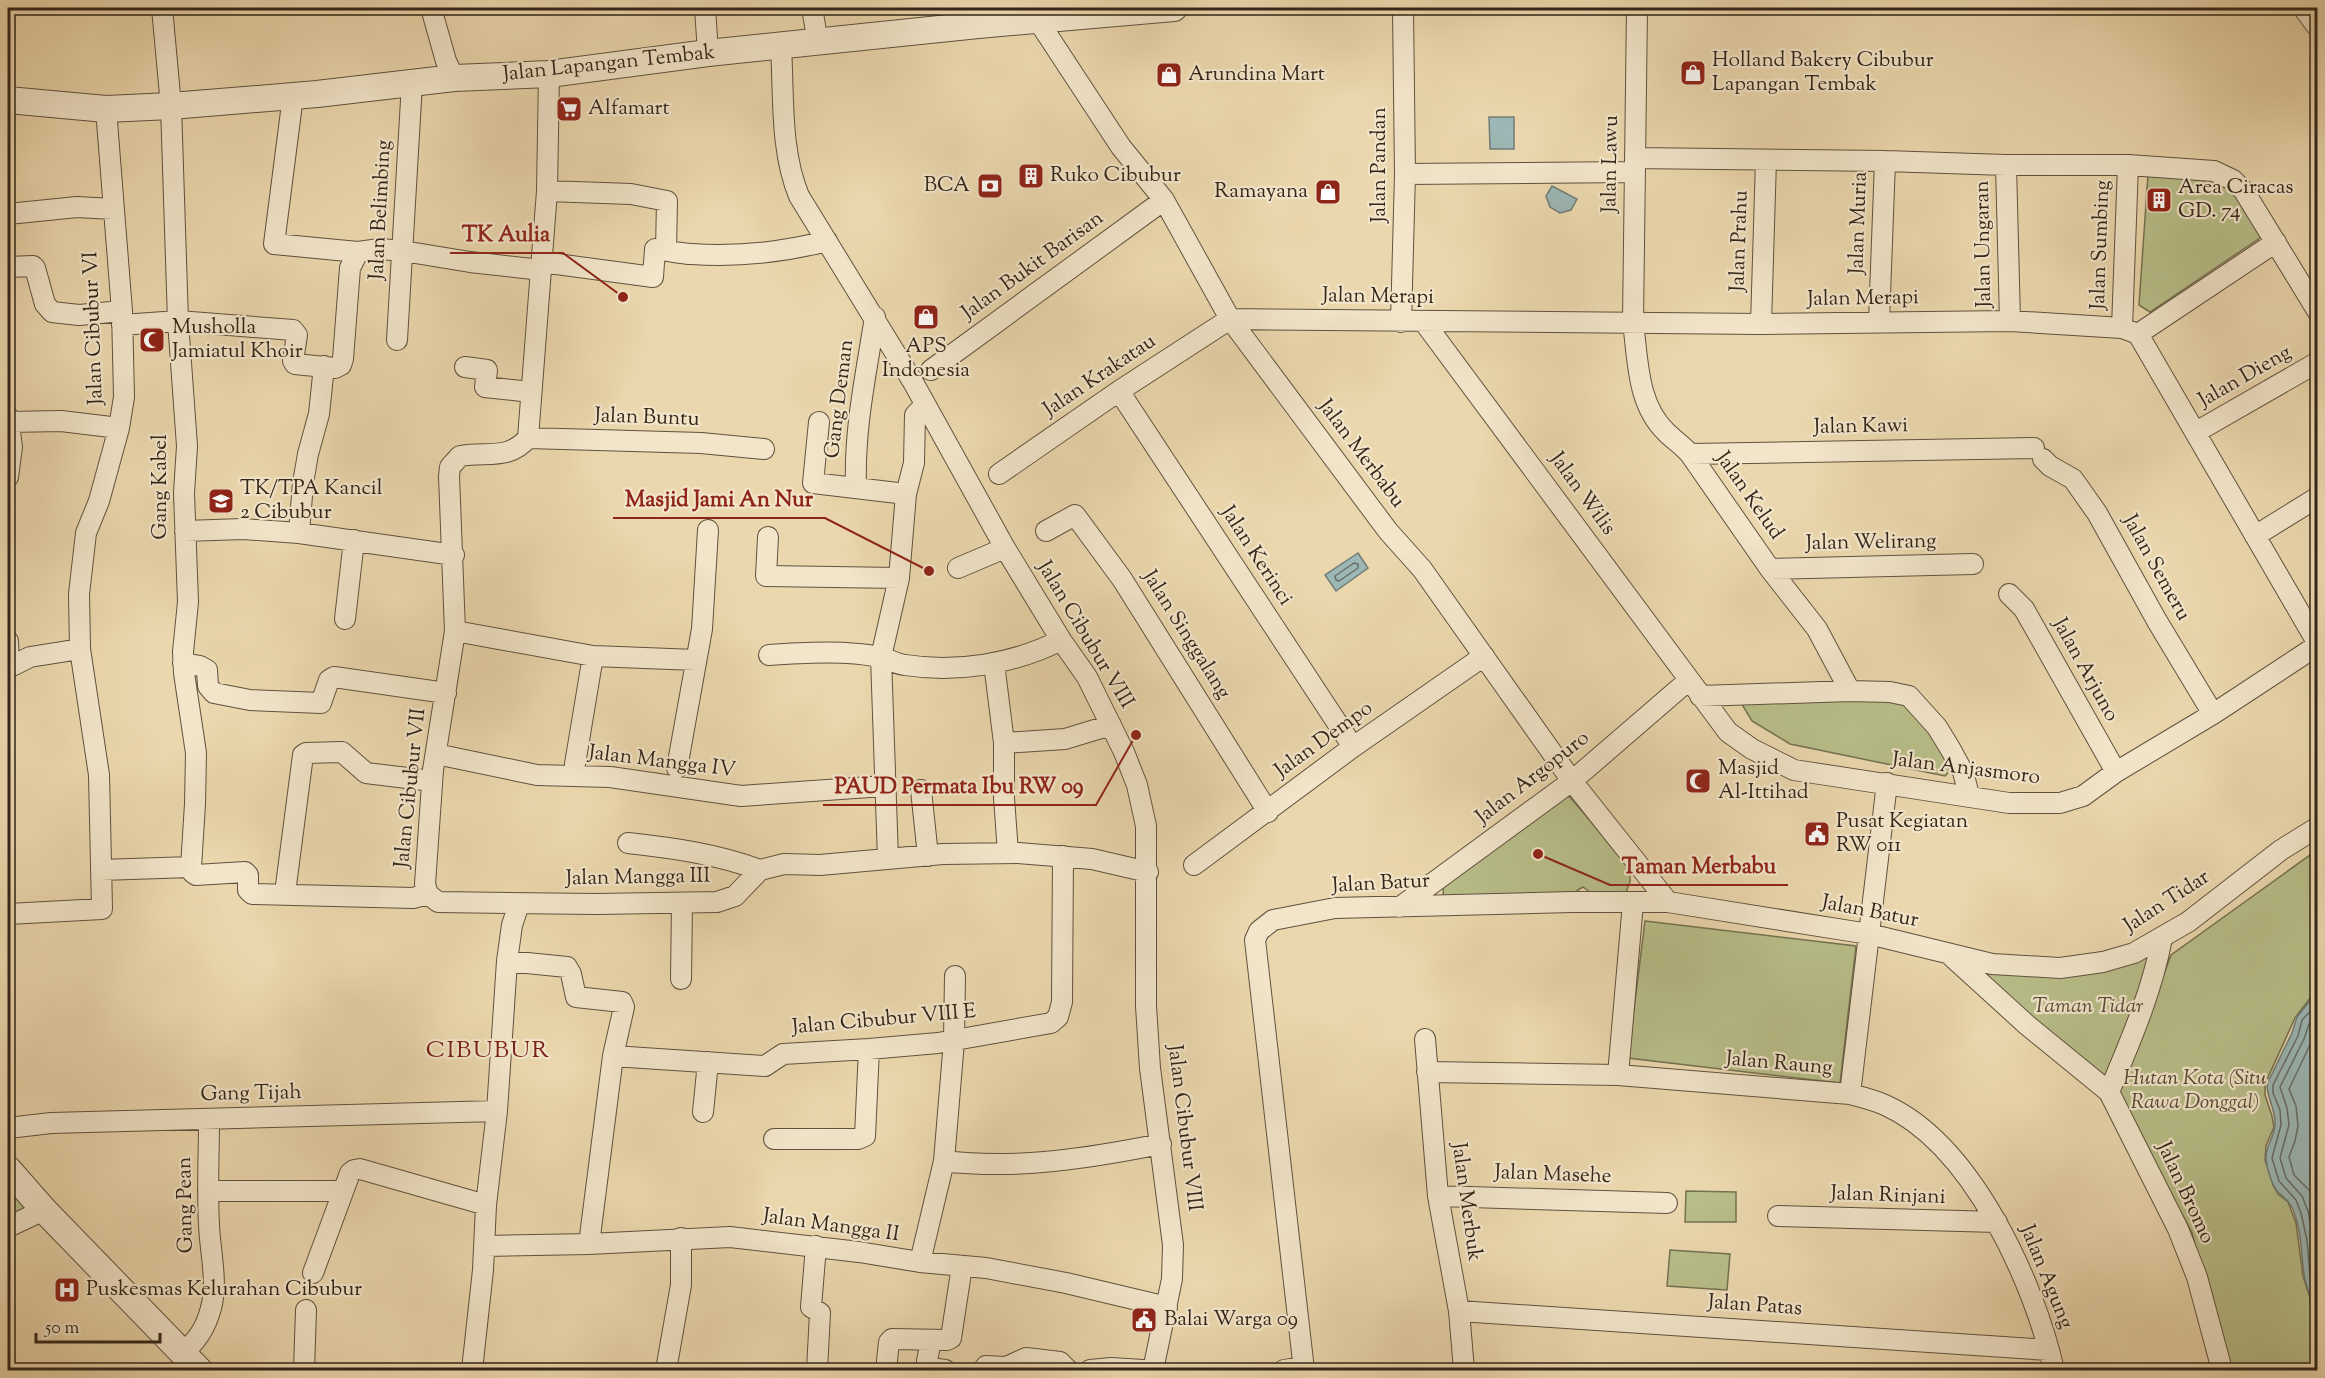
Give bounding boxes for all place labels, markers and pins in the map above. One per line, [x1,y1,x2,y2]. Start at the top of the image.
place label: Holland Bakery Cibubur Lapangan Tembak [1712,46,1934,100]
shop icon: Holland Bakery Cibubur Lapangan Tembak [1678,58,1708,88]
shop icon: Arundina Mart [1154,60,1184,90]
place label: Arundina Mart [1188,60,1325,90]
supermarket icon: Alfamart [554,94,584,124]
place label: Alfamart [588,94,670,124]
building icon: Ruko Cibubur [1016,161,1046,191]
place label: Ruko Cibubur [1050,161,1181,191]
place label: BCA [924,171,970,201]
bank icon: BCA [975,171,1005,201]
place label: Area Ciracas GD. 74 [2178,173,2294,227]
place label: Ramayana [1214,177,1308,207]
shop icon: Ramayana [1313,177,1343,207]
building icon: Area Ciracas GD. 74 [2144,185,2174,215]
callout: TK Aulia [450,213,563,253]
shop icon: APS Indonesia [911,302,941,332]
place label: Musholla Jamiatul Khoir [171,313,303,367]
mosque icon: Musholla Jamiatul Khoir [137,325,167,355]
place label: APS Indonesia [882,332,970,386]
place label: TK/TPA Kancil 2 Cibubur [240,474,383,528]
callout: Masjid Jami An Nur [613,478,825,518]
school or university icon: TK/TPA Kancil 2 Cibubur [206,486,236,516]
place label: Masjid Al-Ittihad [1718,754,1809,808]
callout: PAUD Permata Ibu RW 09 [823,765,1096,805]
mosque icon: Masjid Al-Ittihad [1683,766,1713,796]
place label: Pusat Kegiatan RW 011 [1836,807,1968,861]
public building icon: Pusat Kegiatan RW 011 [1802,819,1832,849]
callout: Taman Merbabu [1610,845,1788,885]
hospital icon: Puskesmas Kelurahan Cibubur [52,1275,82,1305]
place label: Puskesmas Kelurahan Cibubur [86,1275,362,1305]
public building icon: Balai Warga 09 [1129,1305,1159,1335]
place label: Balai Warga 09 [1164,1305,1298,1335]

